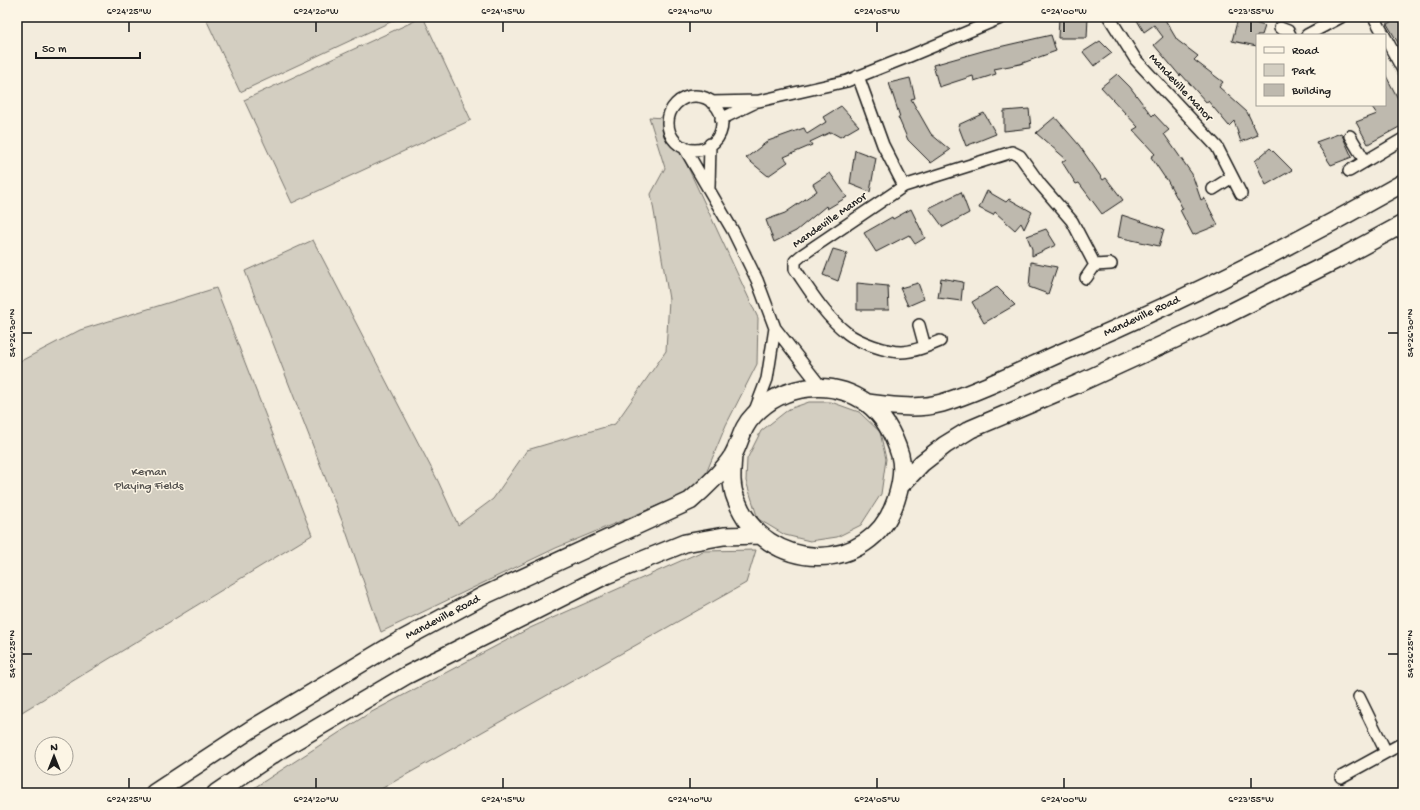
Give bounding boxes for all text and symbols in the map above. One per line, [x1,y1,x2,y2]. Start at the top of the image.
text: 6°24'25"W [107,6,152,18]
text: 6°24'20"W [294,6,339,18]
text: 6°24'15"W [481,6,525,18]
text: 6°24'10"W [668,6,713,18]
text: 6°24'05"W [854,6,900,18]
text: 6°24'00"W [1041,6,1087,18]
text: 6°23'55"W [1228,6,1274,18]
scale bar [36,34,140,60]
legend [1256,34,1386,106]
text: 50 m [42,43,67,57]
text: Road [1292,45,1319,59]
street label: Mandeville Manor [1145,51,1216,126]
text: Park [1291,65,1317,79]
text: Building [1291,85,1331,99]
street label: Mandeville Manor [790,189,871,252]
street label: Mandeville Road [1102,293,1183,341]
text: 54°26'30"N [7,308,19,357]
text: 54°26'30"N [1405,308,1417,357]
park label: Kernan Playing Fields [114,466,184,494]
street label: Mandeville Road [403,592,483,644]
text: 54°26'25"N [7,630,19,678]
text: 54°26'25"N [1405,630,1417,678]
north arrow [34,736,74,776]
text: N [50,742,58,754]
text: 6°24'25"W [107,794,152,806]
text: 6°24'20"W [294,794,339,806]
text: 6°24'15"W [481,794,525,806]
text: 6°24'10"W [668,794,713,806]
text: 6°24'05"W [854,794,900,806]
text: 6°24'00"W [1041,794,1087,806]
text: 6°23'55"W [1228,794,1274,806]

